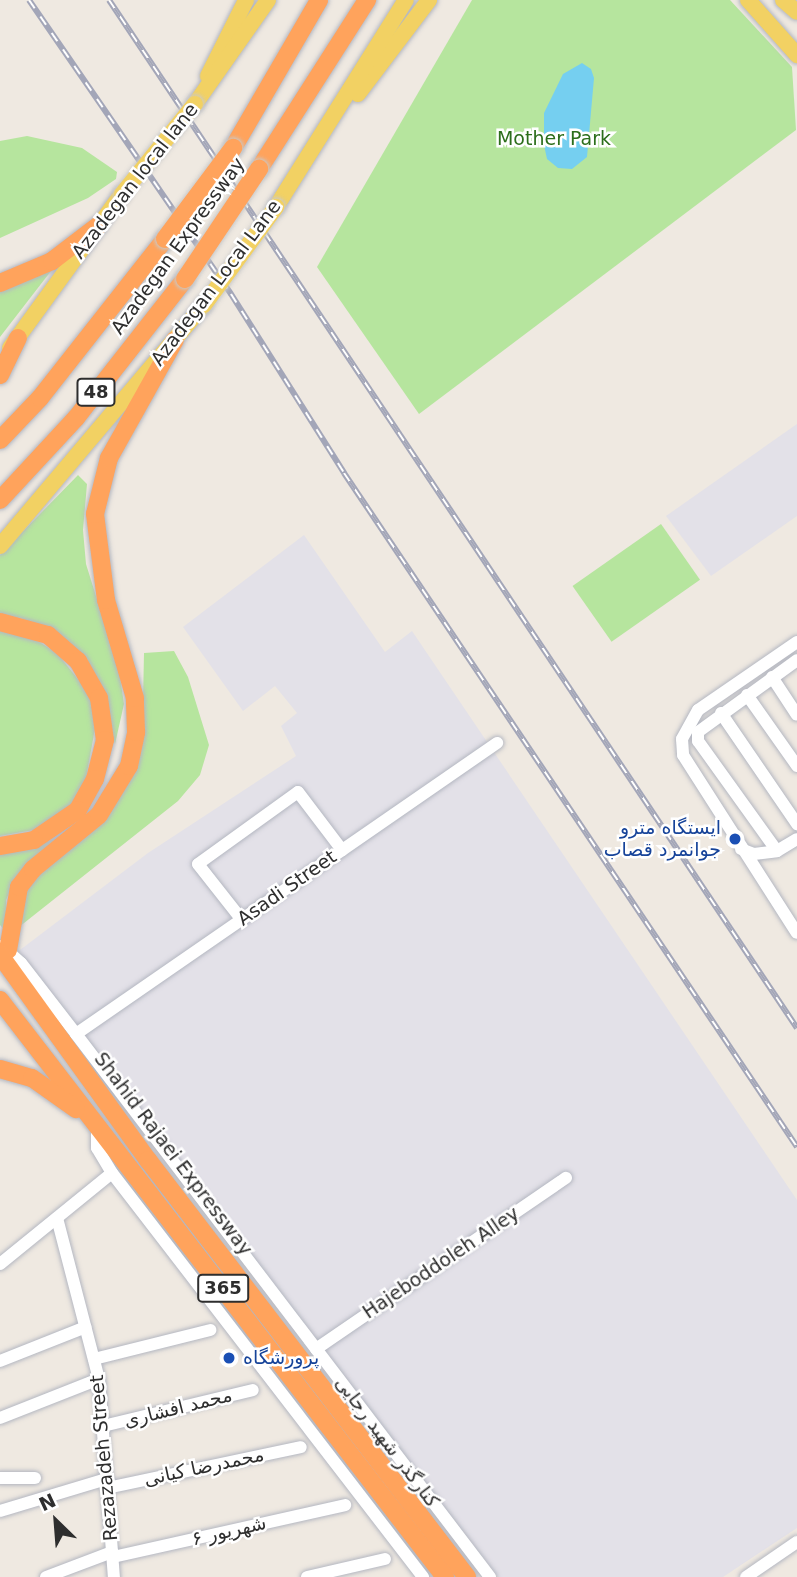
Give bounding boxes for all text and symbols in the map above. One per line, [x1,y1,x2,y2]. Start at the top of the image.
street label: Azadegan local lane [67,99,203,263]
park label: Mother Park [497,128,611,150]
street label: Azadegan Expressway [106,153,250,339]
street label: Azadegan Local Lane [146,196,286,370]
road number: 48 [75,378,117,406]
place label: ایستگاه مترو جوانمرد قصاب [604,817,721,861]
marker: ایستگاه مترو جوانمرد قصاب [727,831,743,847]
street label: Asadi Street [233,845,341,931]
street label: Shahid Rajaei Expressway [89,1048,257,1260]
street label: Hajeboddoleh Alley [358,1202,524,1324]
road number: 365 [197,1274,249,1302]
place label: پرورشگاه [243,1347,319,1369]
marker: پرورشگاه [221,1350,237,1366]
street label: کنارگذر شهید رجایی [330,1372,444,1512]
street label: Rezazadeh Street [85,1374,123,1542]
street label: محمد افشاری [122,1384,234,1432]
street label: محمدرضا کیانی [142,1443,266,1491]
north arrow [21,1486,91,1556]
text: N [35,1489,59,1515]
street label: شهریور ۶ [190,1511,268,1551]

